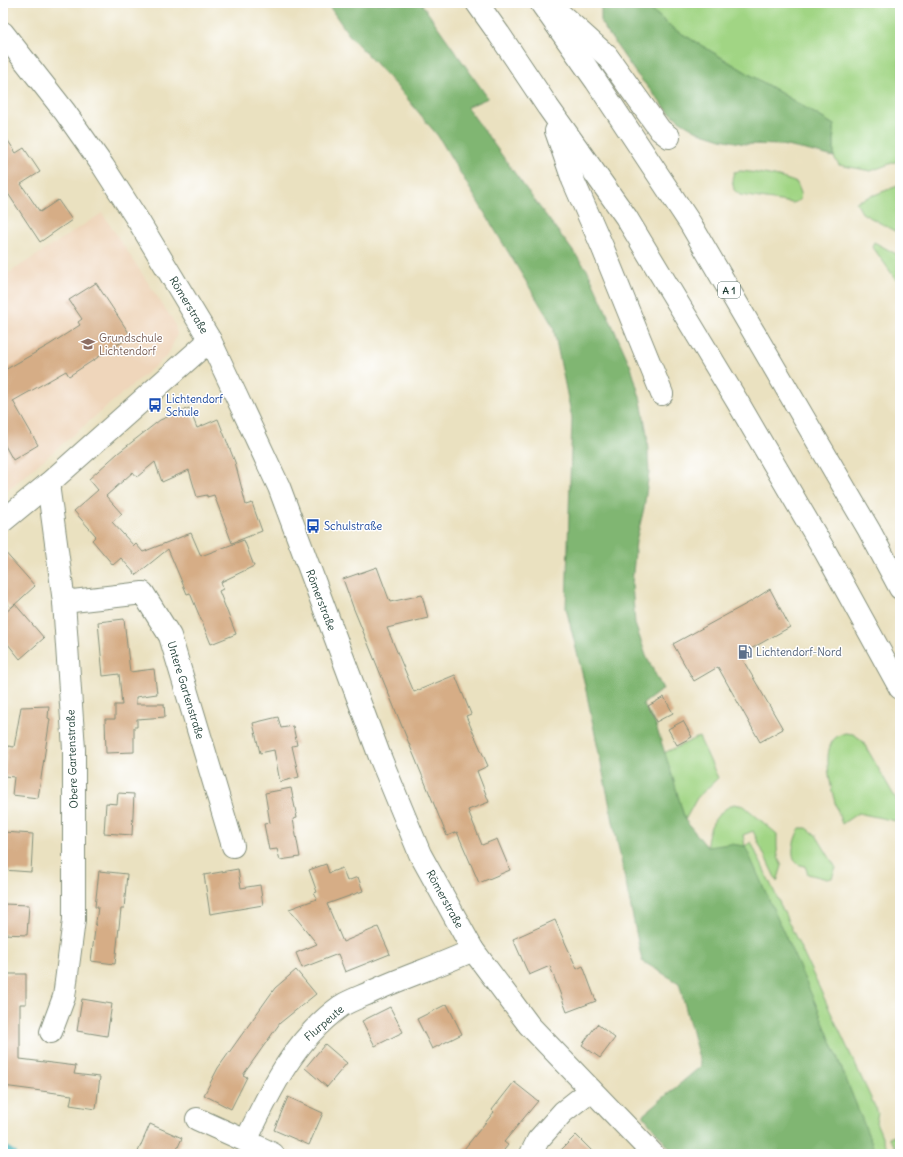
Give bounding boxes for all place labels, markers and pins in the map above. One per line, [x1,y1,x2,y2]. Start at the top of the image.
place label: Grundschule Lichtendorf [99,331,162,358]
school or university icon: Grundschule Lichtendorf [80,336,96,352]
place label: Lichtendorf Schule [166,392,223,419]
bus stop icon: Lichtendorf Schule [147,397,163,413]
bus stop icon: Schulstraße [305,518,321,534]
place label: Schulstraße [324,519,382,533]
fuel station icon: Lichtendorf-Nord [737,644,753,660]
place label: Lichtendorf-Nord [756,645,842,659]

